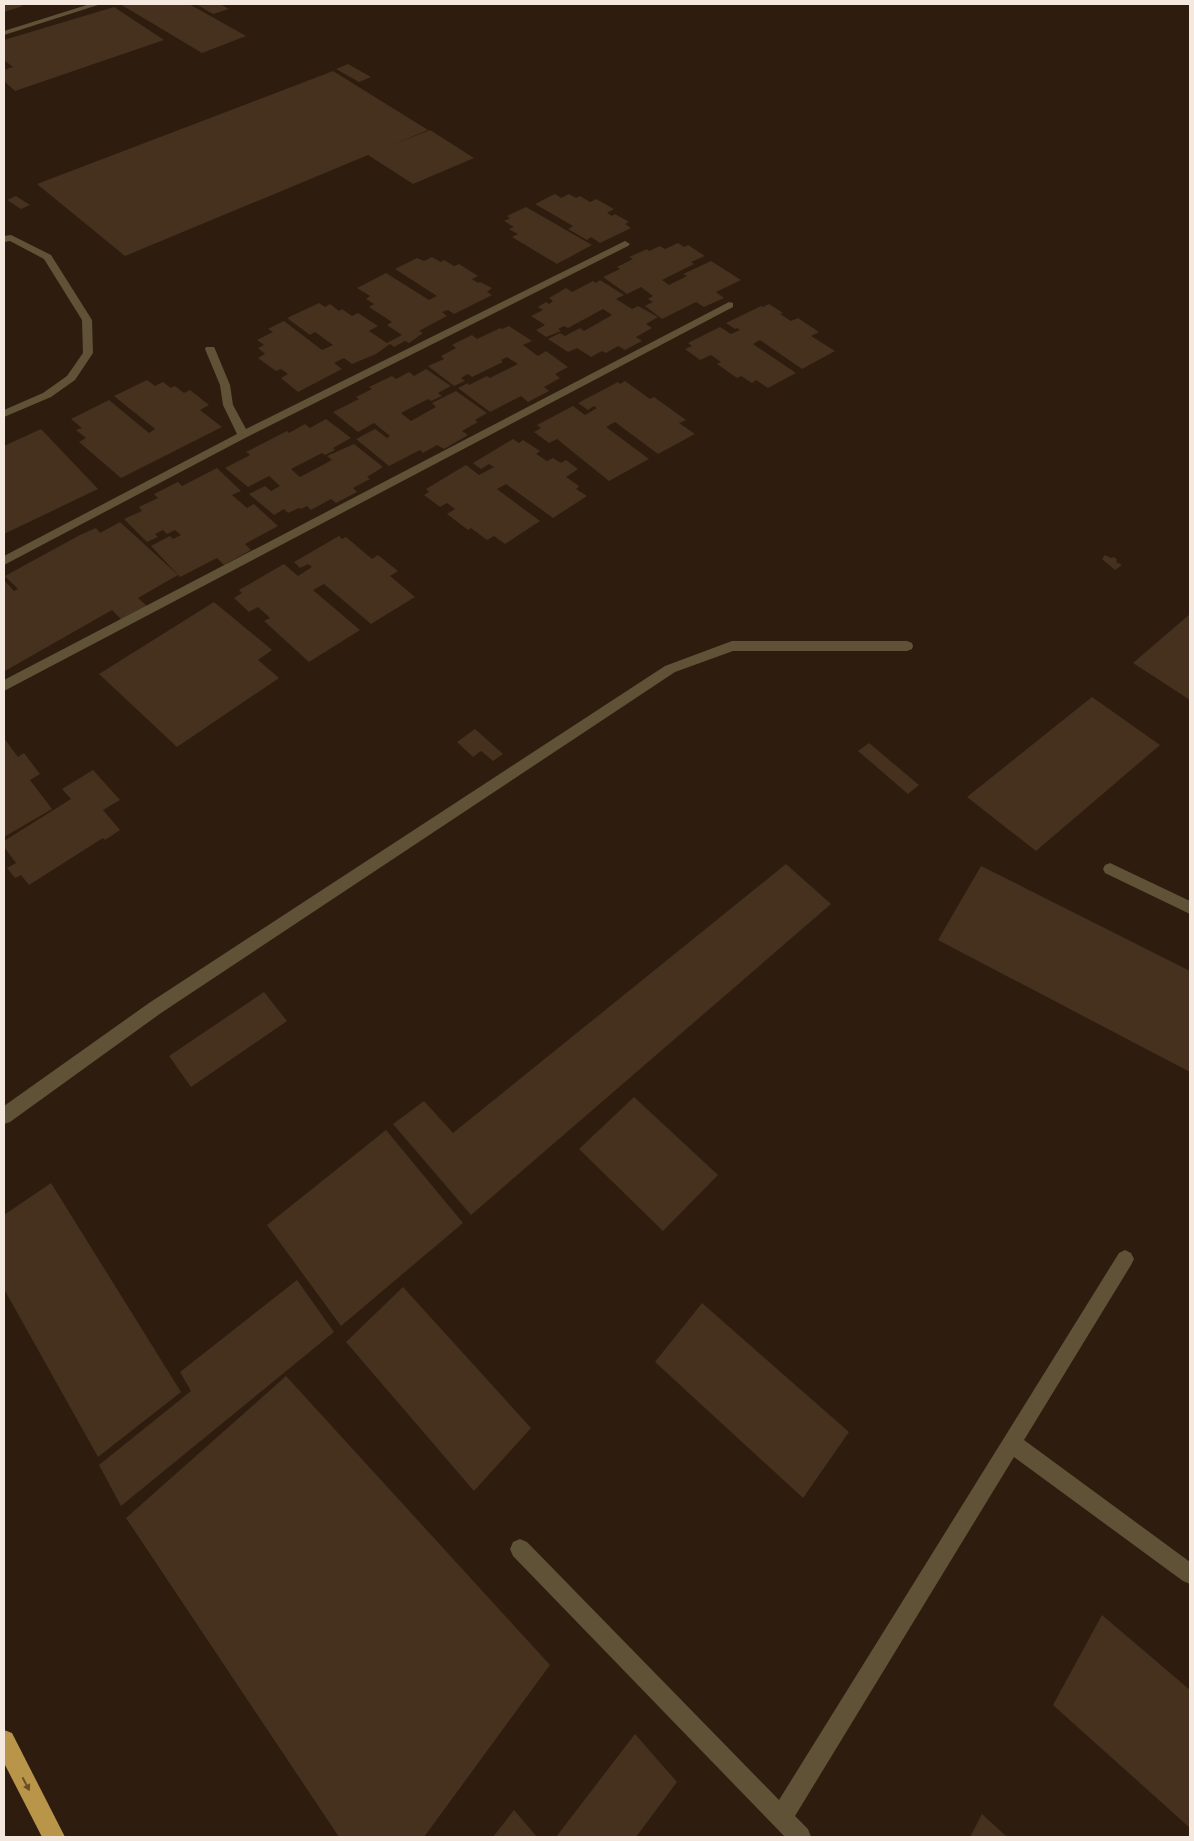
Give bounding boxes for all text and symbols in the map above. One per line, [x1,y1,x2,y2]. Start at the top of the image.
one-way arrow [22,1776,30,1791]

